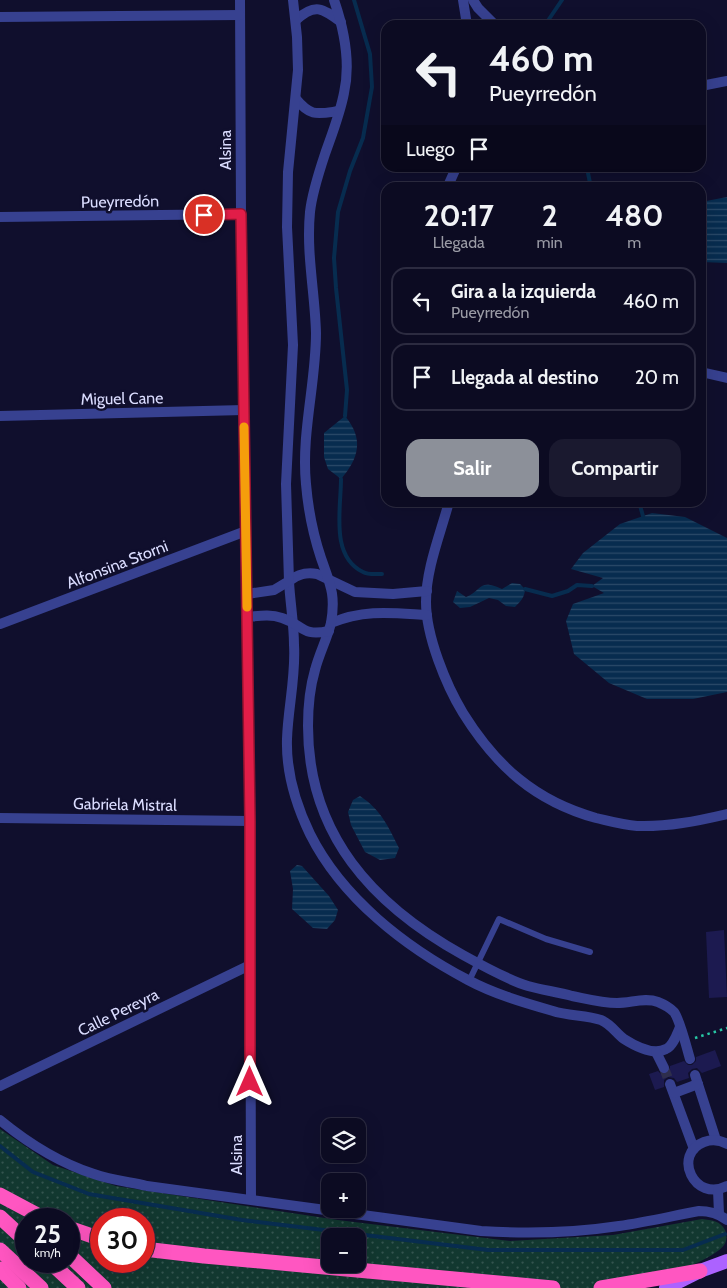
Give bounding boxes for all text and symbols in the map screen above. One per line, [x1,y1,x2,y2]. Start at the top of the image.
text: 460 m [489,37,593,80]
icon: left [406,40,471,105]
text: Pueyrredón [489,80,597,107]
street label: Alsina [216,130,235,170]
icon: arrive [465,135,493,163]
text: Luego [406,138,455,161]
street label: Pueyrredón [81,191,159,212]
pin [183,194,225,236]
text: 20:17 [424,197,494,234]
text: 2 [542,197,558,234]
text: 480 [605,197,663,234]
icon: arrive [190,201,218,229]
text: Llegada [433,233,485,252]
text: min [536,233,563,252]
text: m [627,233,641,252]
text: Gira a la izquierda [451,280,596,303]
icon: left [408,287,436,315]
text: 460 m [623,290,679,313]
text: Pueyrredón [451,303,529,322]
icon: arrive [408,363,436,391]
text: Llegada al destino [451,366,598,389]
text: 20 m [635,366,679,389]
street label: Miguel Cane [80,388,164,409]
button: Salir [406,439,539,497]
button: Compartir [549,439,681,497]
street label: Alfonsina Storni [64,536,171,593]
street label: Gabriela Mistral [73,794,177,815]
street label: Calle Pereyra [75,985,162,1040]
position arrow [223,1055,275,1107]
map controls [321,1118,366,1273]
button: layers [321,1118,366,1163]
street label: Alsina [227,1135,246,1175]
button: + [321,1173,366,1218]
speed limit sign: 30 [90,1208,155,1273]
text: 25 [34,1219,61,1249]
button: − [321,1228,366,1273]
text: km/h [34,1245,61,1260]

